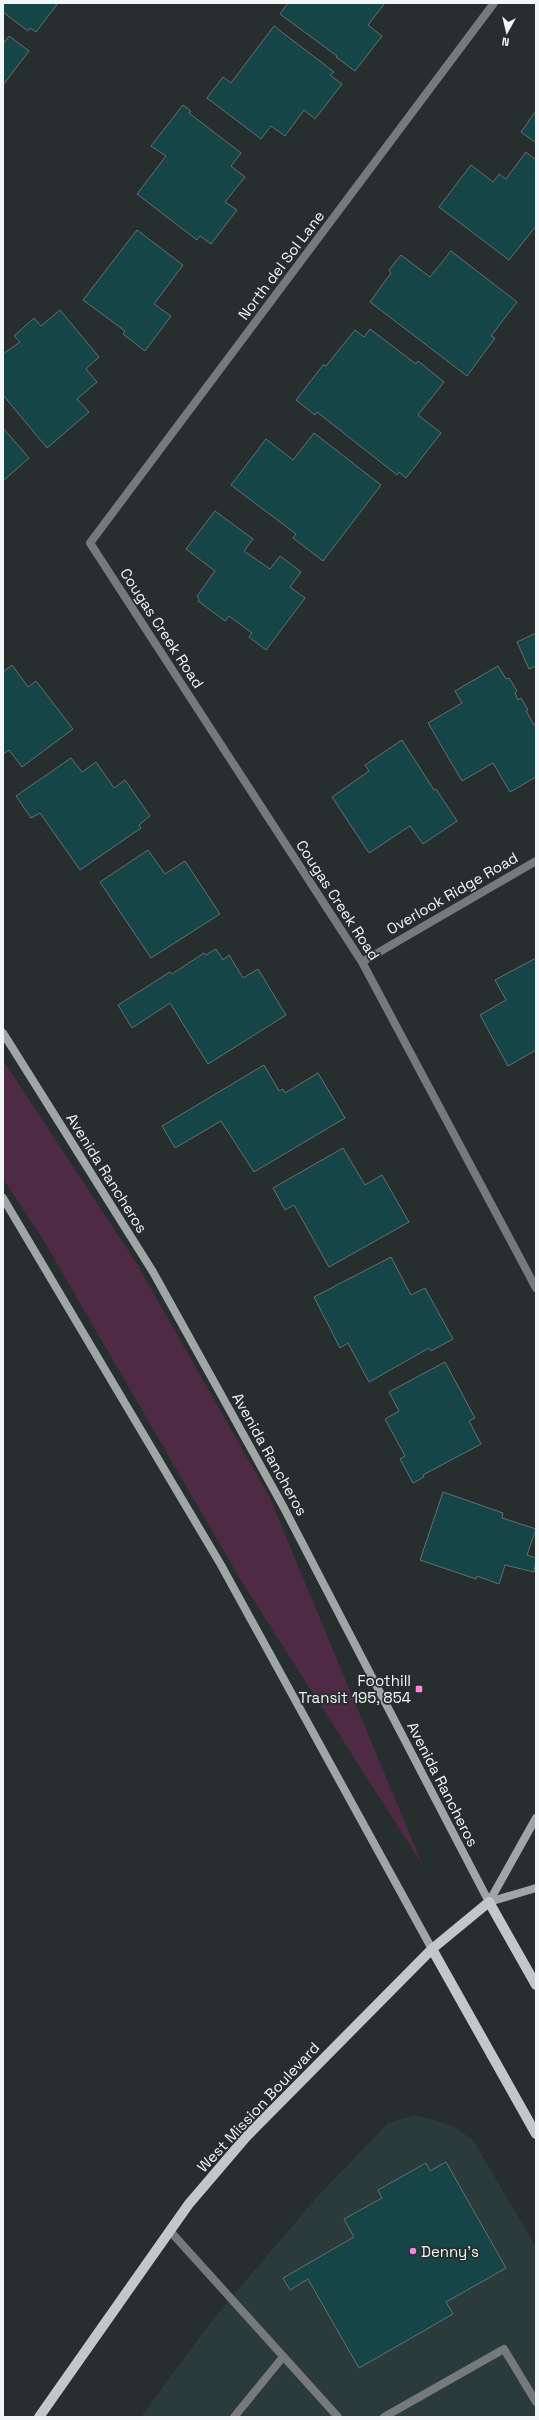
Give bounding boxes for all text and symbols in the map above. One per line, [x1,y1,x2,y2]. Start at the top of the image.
north arrow [487,12,527,52]
text: N [501,34,510,49]
street label: North del Sol Lane [234,207,328,323]
street label: Cougas Creek Road [116,564,208,692]
street label: Cougas Creek Road [292,836,384,964]
street label: Overlook Ridge Road [383,848,521,938]
street label: Avenida Rancheros [62,1110,152,1237]
street label: Avenida Rancheros [228,1389,312,1519]
place label: Foothill Transit 195, 854 [298,1671,411,1707]
marker: Foothill Transit 195, 854 [414,1684,424,1694]
street label: Avenida Rancheros [403,1718,483,1850]
street label: West Mission Boulevard [193,2038,323,2176]
place label: Denny's [421,2242,479,2261]
marker: Denny's [408,2246,418,2256]

